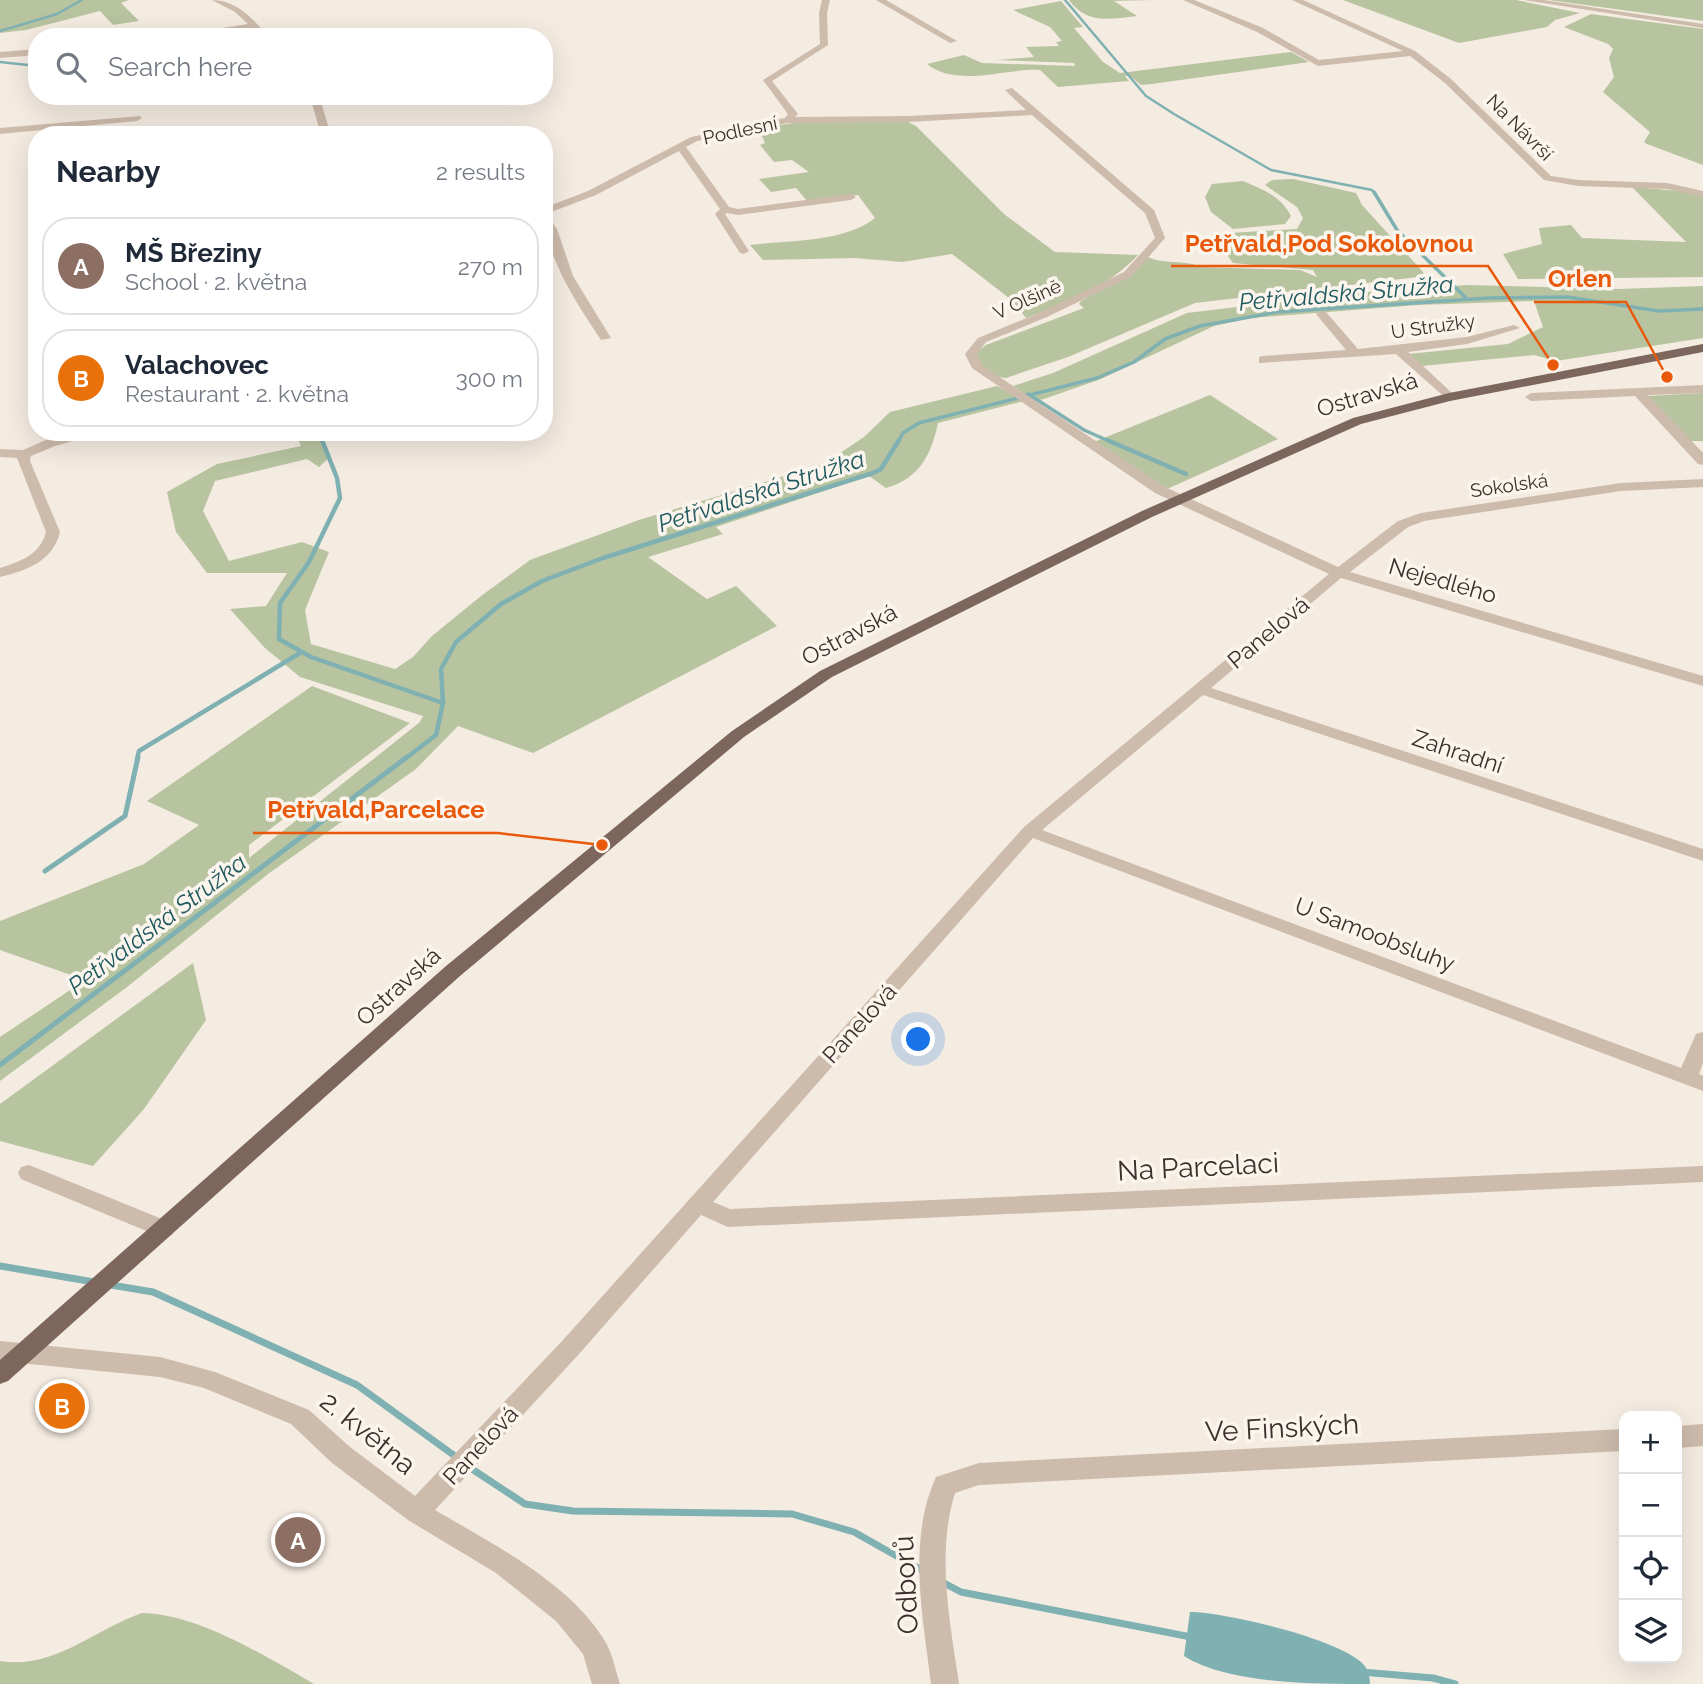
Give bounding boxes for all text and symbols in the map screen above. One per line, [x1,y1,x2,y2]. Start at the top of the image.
search box [28,28,553,105]
icon: search [52,48,90,86]
text: Search here [108,52,252,82]
street label: Na Návrší [1482,89,1558,165]
street label: Podlesní [701,111,780,149]
text: Nearby [56,154,160,189]
text: 2 results [436,158,525,185]
callout: Petřvald,Pod Sokolovnou [1171,221,1488,266]
text: Petřvald,Pod Sokolovnou [1185,229,1473,258]
text: MŠ Březiny [125,238,262,268]
text: A [73,253,89,280]
text: 270 m [458,253,523,280]
callout: Orlen [1534,257,1626,302]
text: Orlen [1548,264,1612,293]
text: School · 2. května [125,268,307,295]
water label: Petřvaldská Stružka [1237,269,1455,317]
street label: V Olšině [990,274,1064,324]
street label: U Stružky [1390,309,1476,343]
text: Valachovec [125,350,269,380]
text: B [73,365,89,392]
text: 300 m [456,365,523,392]
street label: Ostravská [1313,366,1421,422]
text: Restaurant · 2. května [125,380,349,407]
water label: Petřvaldská Stružka [654,444,868,538]
street label: Sokolská [1469,469,1549,501]
street label: Nejedlého [1386,552,1500,608]
street label: Panelová [1222,590,1314,674]
street label: Ostravská [797,598,901,670]
street label: Zahradní [1409,724,1508,779]
callout: Petřvald,Parcelace [253,788,498,833]
text: Petřvald,Parcelace [267,795,485,824]
water label: Petřvaldská Stružka [62,848,252,1000]
street label: U Samoobsluhy [1291,891,1459,977]
street label: Ostravská [350,941,446,1031]
street label: Panelová [816,978,902,1068]
your location [901,1022,935,1056]
street label: Na Parcelaci [1116,1146,1280,1188]
pin: B [39,1380,85,1432]
street label: 2. května [313,1384,423,1482]
street label: Panelová [437,1400,523,1490]
street label: Ve Finských [1204,1407,1360,1449]
map controls [1619,1411,1682,1663]
button: + [1619,1411,1682,1474]
button: − [1619,1474,1682,1537]
pin: A [275,1514,321,1566]
street label: Odborů [887,1535,925,1635]
button: locate [1619,1537,1682,1600]
button: layers [1619,1600,1682,1663]

